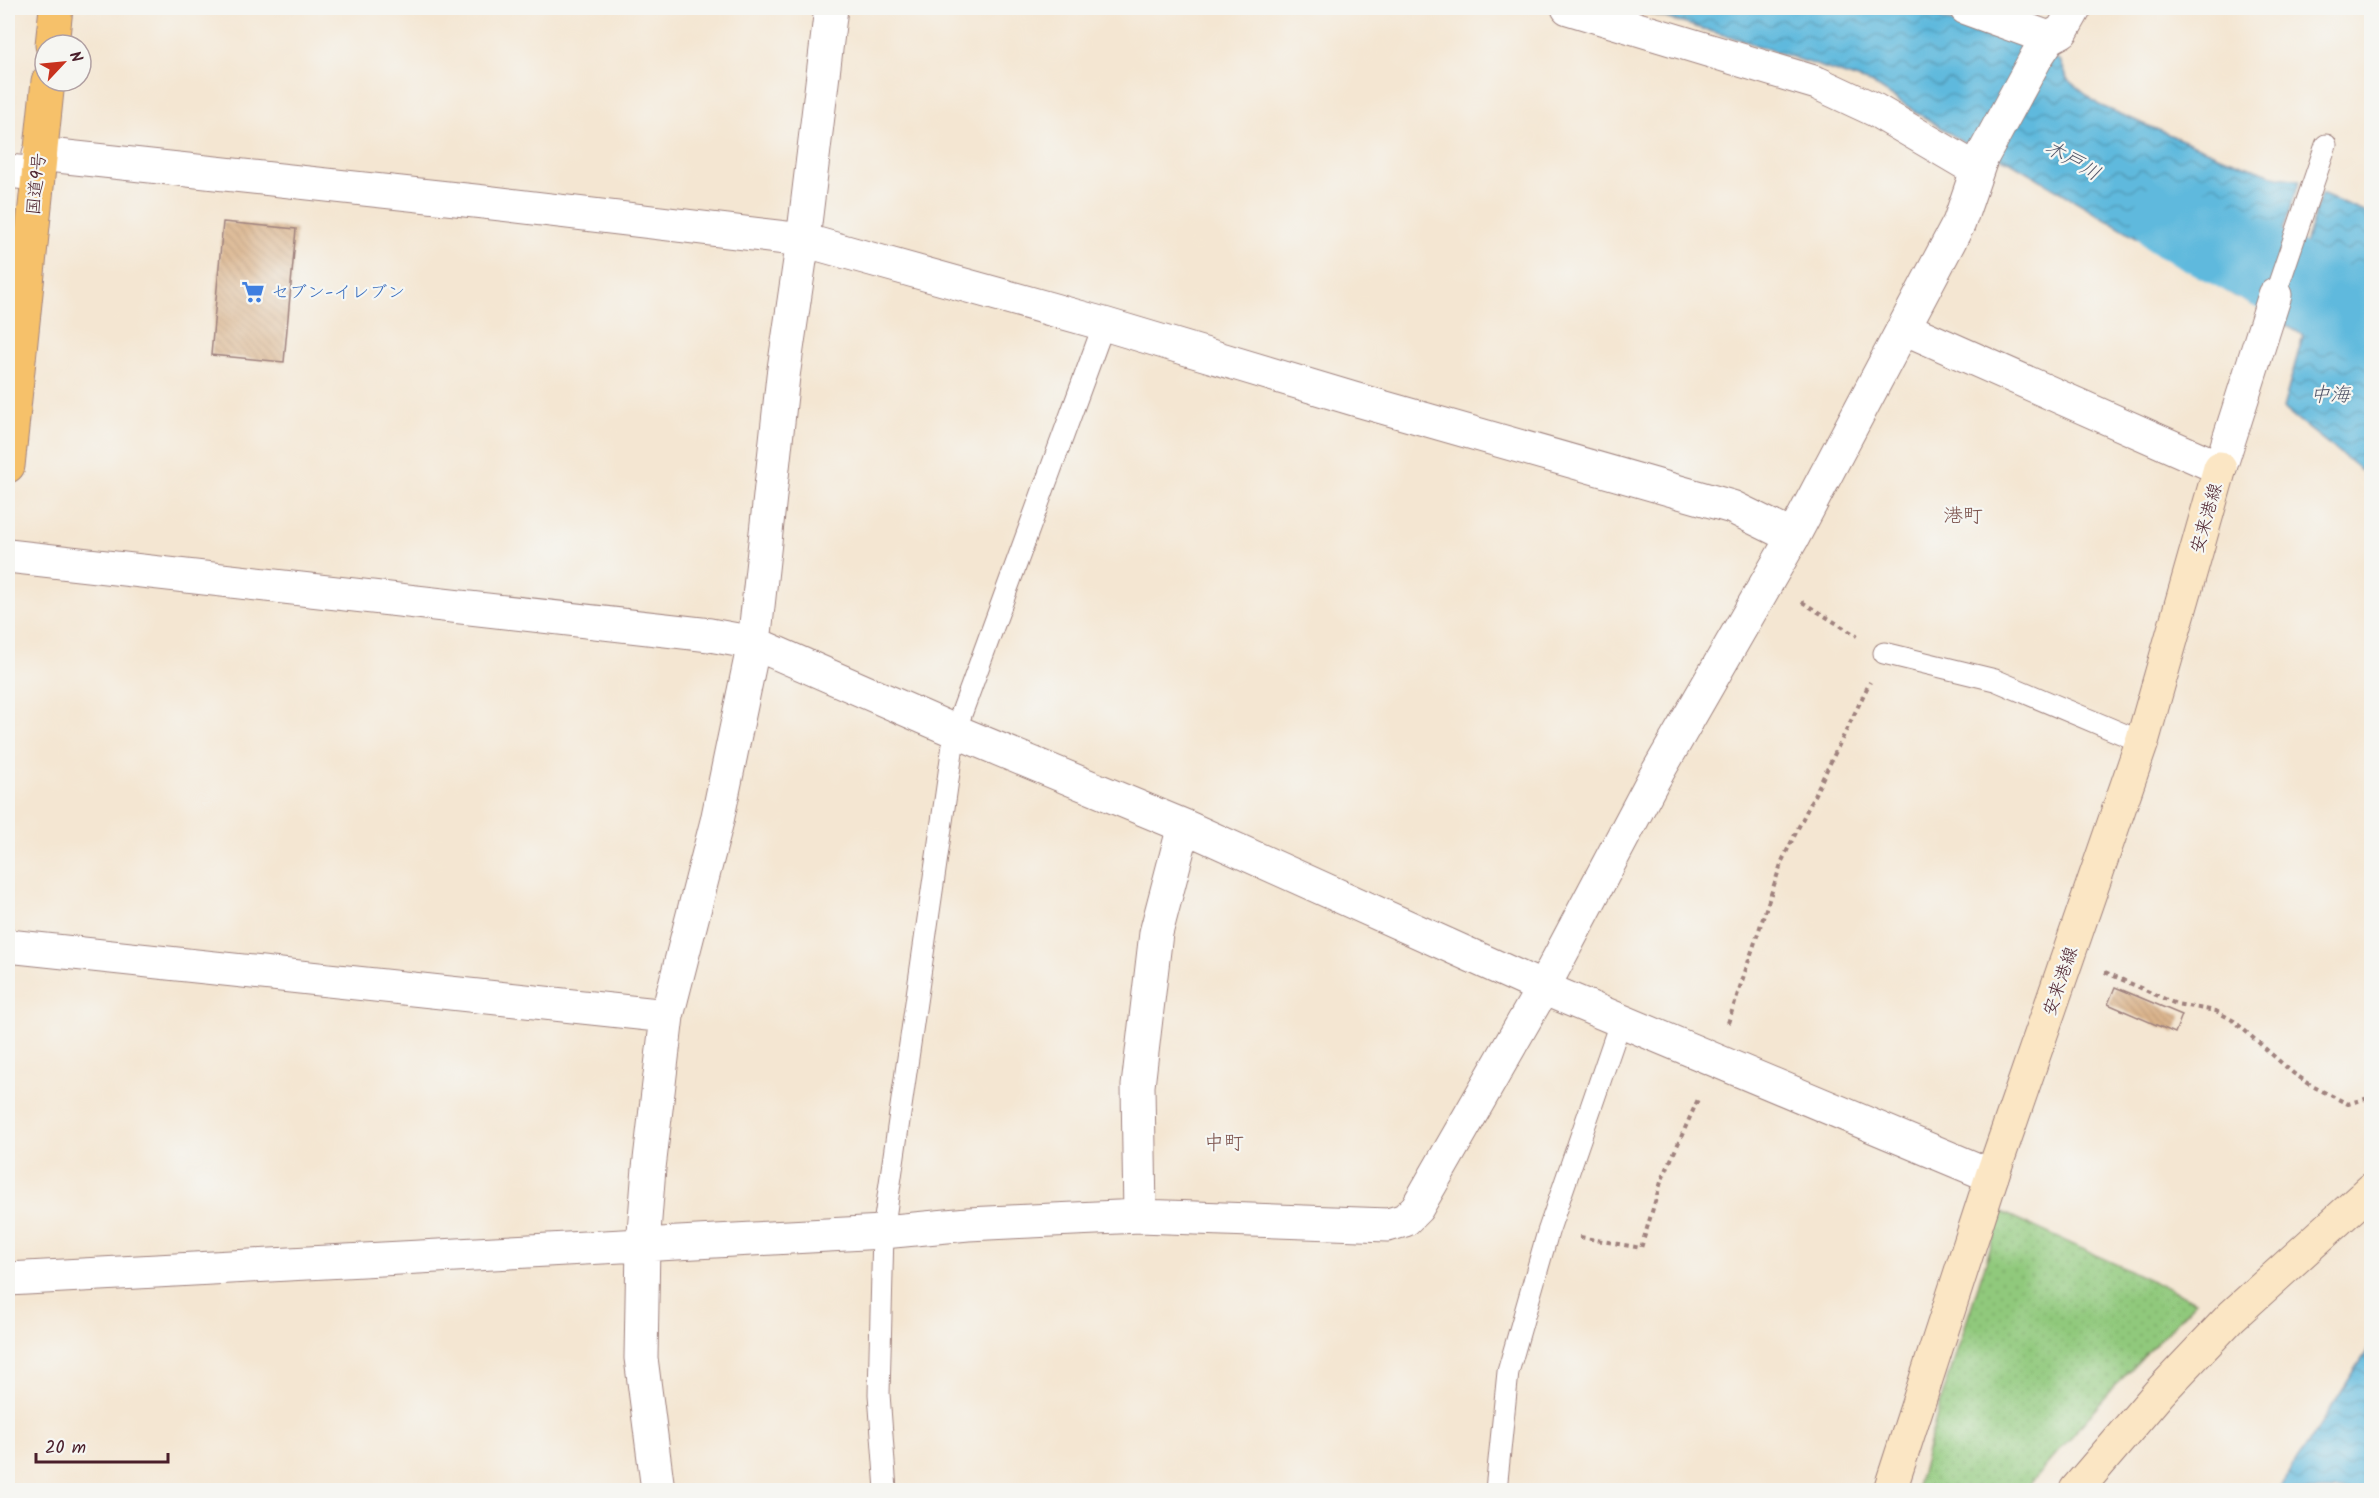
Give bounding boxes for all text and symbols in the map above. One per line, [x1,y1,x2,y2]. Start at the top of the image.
north arrow [33,33,93,93]
text: N [62,47,89,67]
water label: 木戸川 [2038,133,2106,191]
street label: 国道9号 [20,151,55,217]
supermarket icon: セブン-イレブン [240,279,266,305]
place label: セブン-イレブン [271,279,405,308]
water label: 中海 [2310,380,2352,412]
street label: 安来港線 [2184,480,2231,557]
district label: 港町 [1943,501,1983,533]
street label: 安来港線 [2036,943,2087,1020]
district label: 中町 [1204,1128,1244,1160]
scale bar [36,1426,168,1464]
text: 20 m [45,1434,86,1463]

